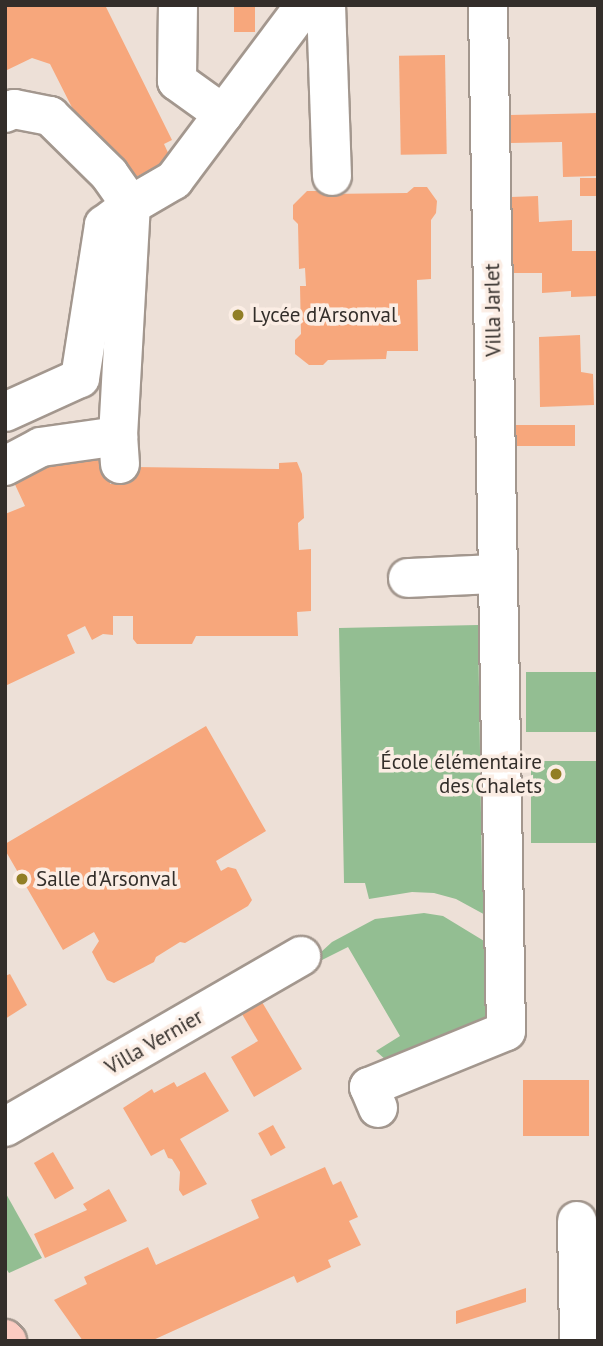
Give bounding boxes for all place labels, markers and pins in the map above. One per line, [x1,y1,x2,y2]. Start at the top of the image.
place label: Lycée d'Arsonval [252,302,397,328]
marker: Lycée d'Arsonval [230,307,246,323]
place label: École élémentaire des Chalets [380,749,542,799]
marker: École élémentaire des Chalets [548,766,564,782]
place label: Salle d'Arsonval [36,866,177,892]
marker: Salle d'Arsonval [14,871,30,887]

